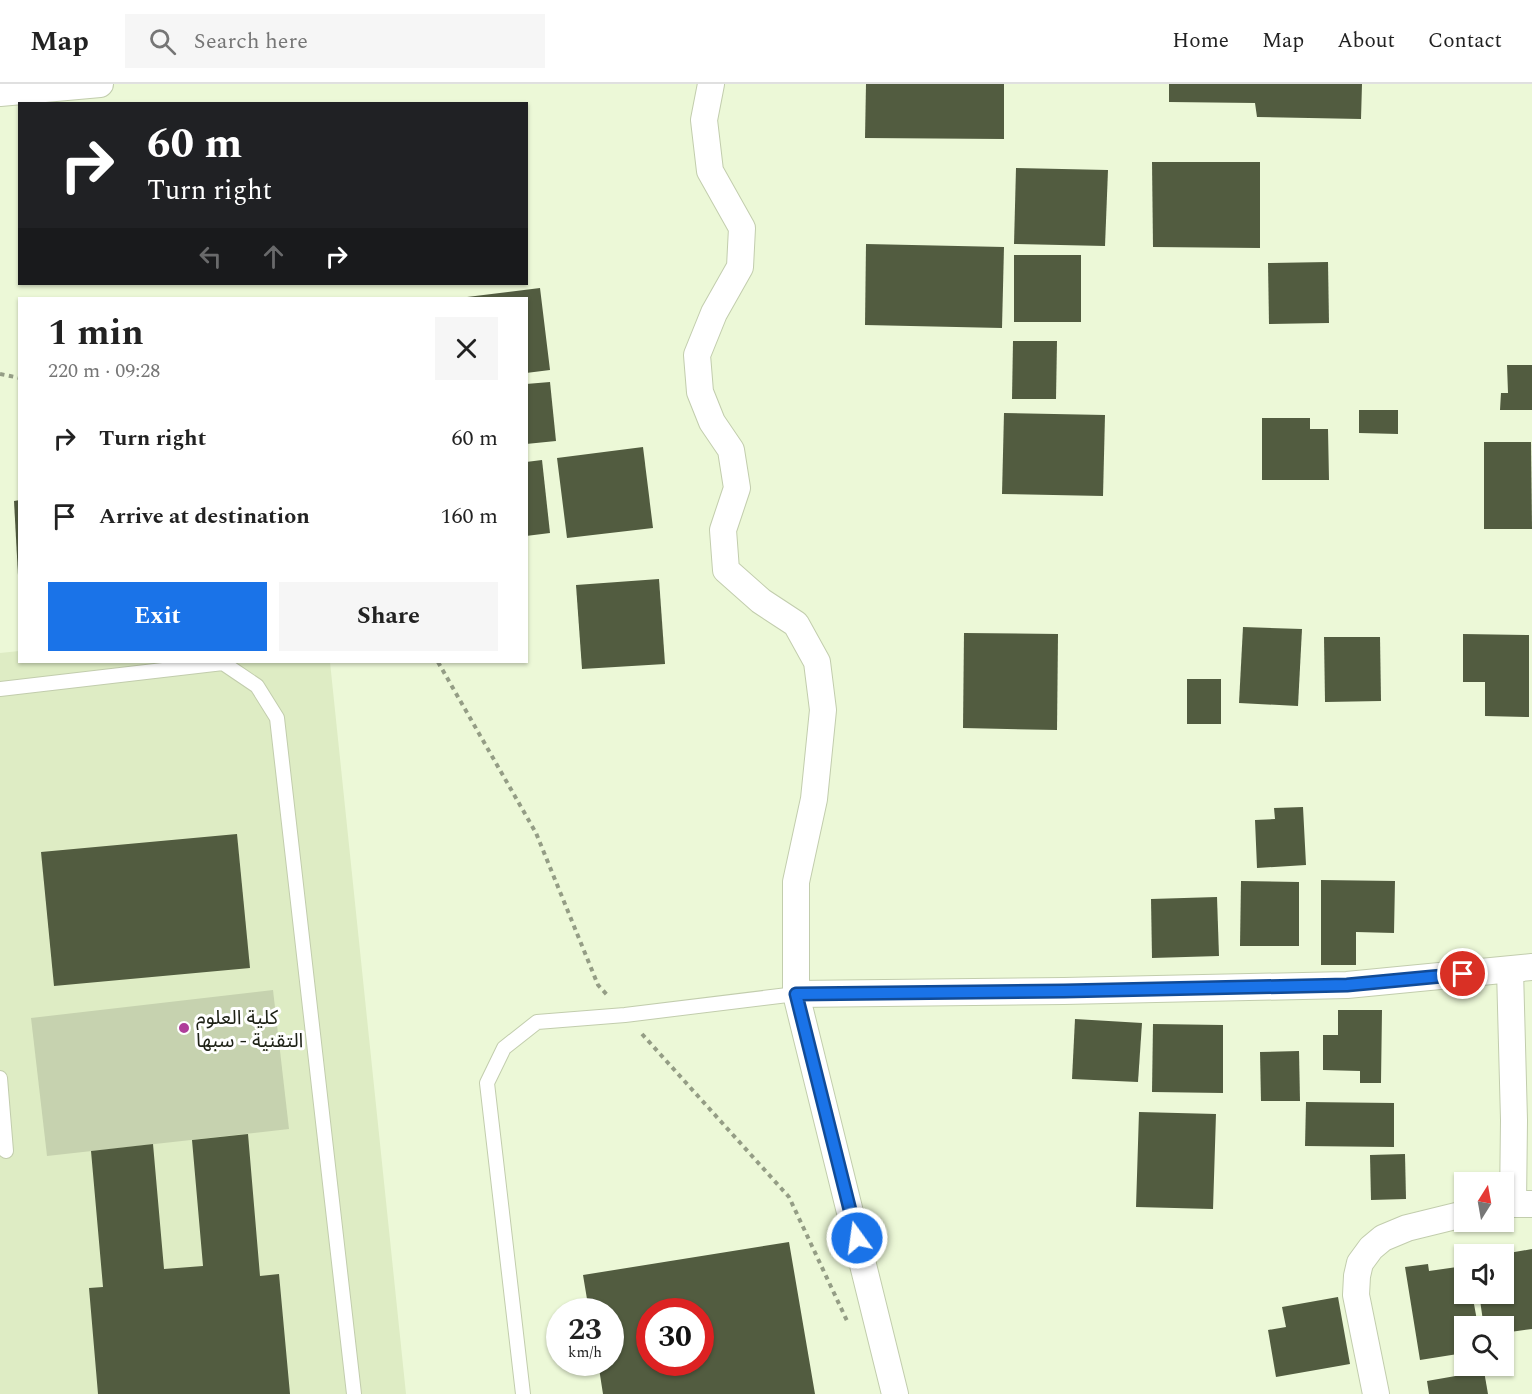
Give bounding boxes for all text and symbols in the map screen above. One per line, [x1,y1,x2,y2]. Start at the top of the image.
search box [125,14,545,68]
text: Map [30,20,89,63]
icon: search [146,25,179,58]
text: Search here [194,25,308,58]
text: Home [1172,25,1229,57]
text: Map [1262,25,1304,57]
text: About [1337,25,1395,57]
text: Contact [1428,25,1502,57]
text: 60 m [147,113,242,176]
icon: right [48,126,126,204]
text: Turn right [147,170,272,212]
icon: left [194,240,227,273]
icon: ahead [257,240,290,273]
icon: right [320,240,353,273]
text: 1 min [48,306,144,361]
button: close [435,317,498,380]
text: 220 m · 09:28 [48,356,160,386]
icon: right [48,422,81,455]
text: Turn right [99,422,206,455]
text: 60 m [452,422,498,455]
icon: arrive [48,500,81,533]
text: Arrive at destination [99,500,310,533]
text: 160 m [441,500,498,533]
button: Exit [48,582,267,651]
button: Share [279,582,498,651]
pin [1437,948,1488,999]
icon: arrive [1446,957,1479,990]
place label: كلية العلوم التقنية - سبها [196,1003,303,1056]
marker: كلية العلوم التقنية - سبها [177,1021,191,1035]
north arrow [1454,1172,1514,1232]
map controls [1454,1172,1514,1376]
position arrow [825,1206,889,1270]
button: sound [1454,1244,1514,1304]
speed limit sign: 30 [636,1298,714,1376]
text: 23 [568,1307,602,1353]
button: search [1454,1316,1514,1376]
text: km/h [568,1341,602,1364]

